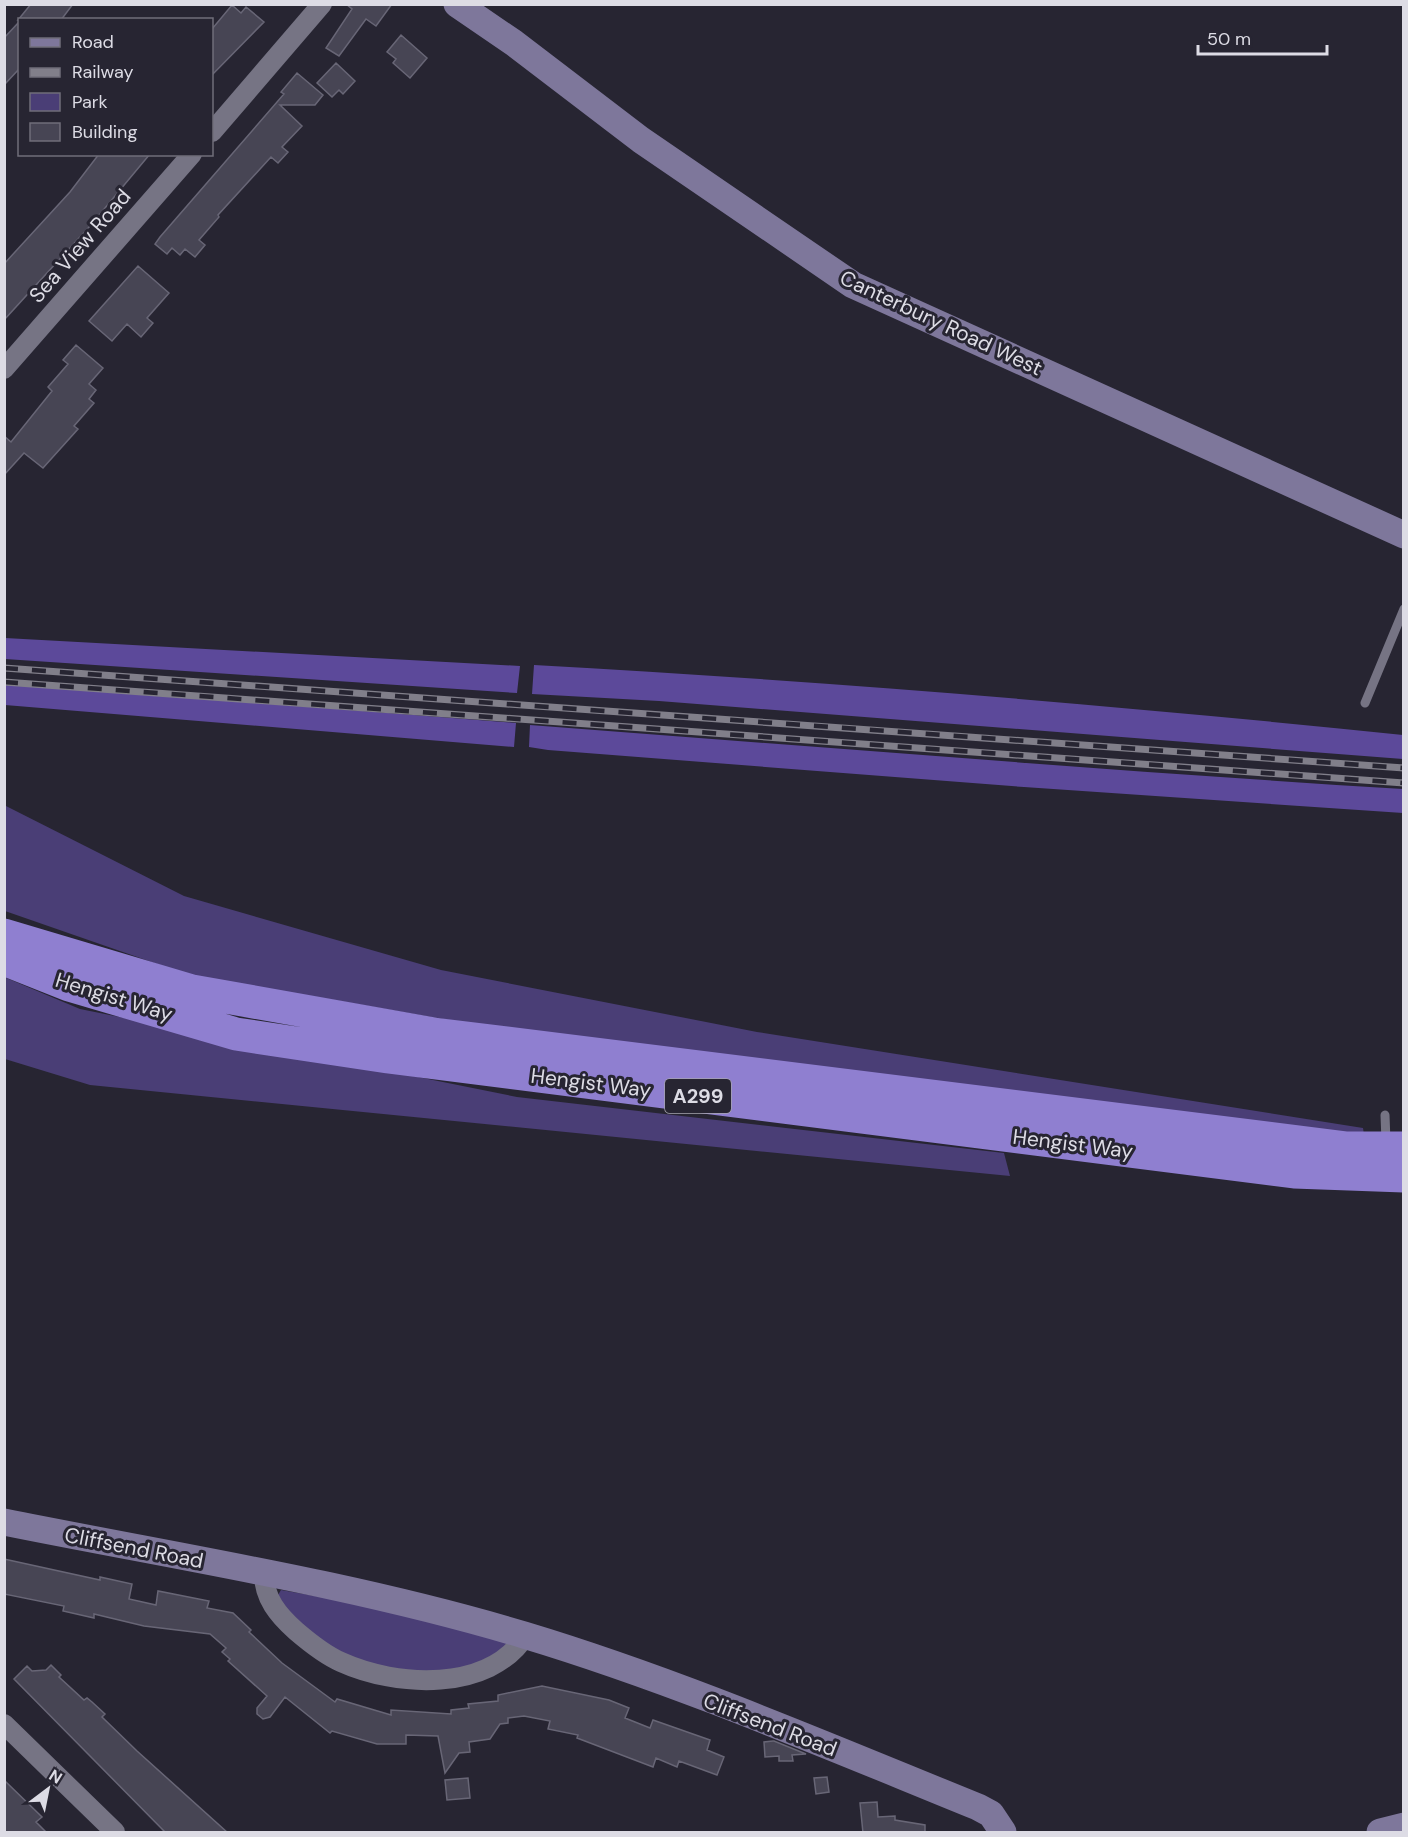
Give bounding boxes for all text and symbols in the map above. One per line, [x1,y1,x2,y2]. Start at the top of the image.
legend [18,18,213,156]
scale bar [1198,18,1327,56]
text: 50 m [1207,27,1251,51]
text: Road [72,30,114,54]
text: Railway [72,60,134,84]
text: Park [72,90,108,114]
text: Building [72,120,137,144]
street label: Sea View Road [23,183,137,309]
street label: Canterbury Road West [835,264,1047,382]
street label: Hengist Way [52,966,176,1028]
street label: Hengist Way [529,1062,653,1104]
road number: A299 [665,1079,731,1113]
street label: Hengist Way [1011,1123,1135,1165]
street label: Cliffsend Road [62,1521,206,1575]
street label: Cliffsend Road [699,1687,841,1763]
north arrow [18,1759,78,1819]
text: N [45,1765,66,1789]

